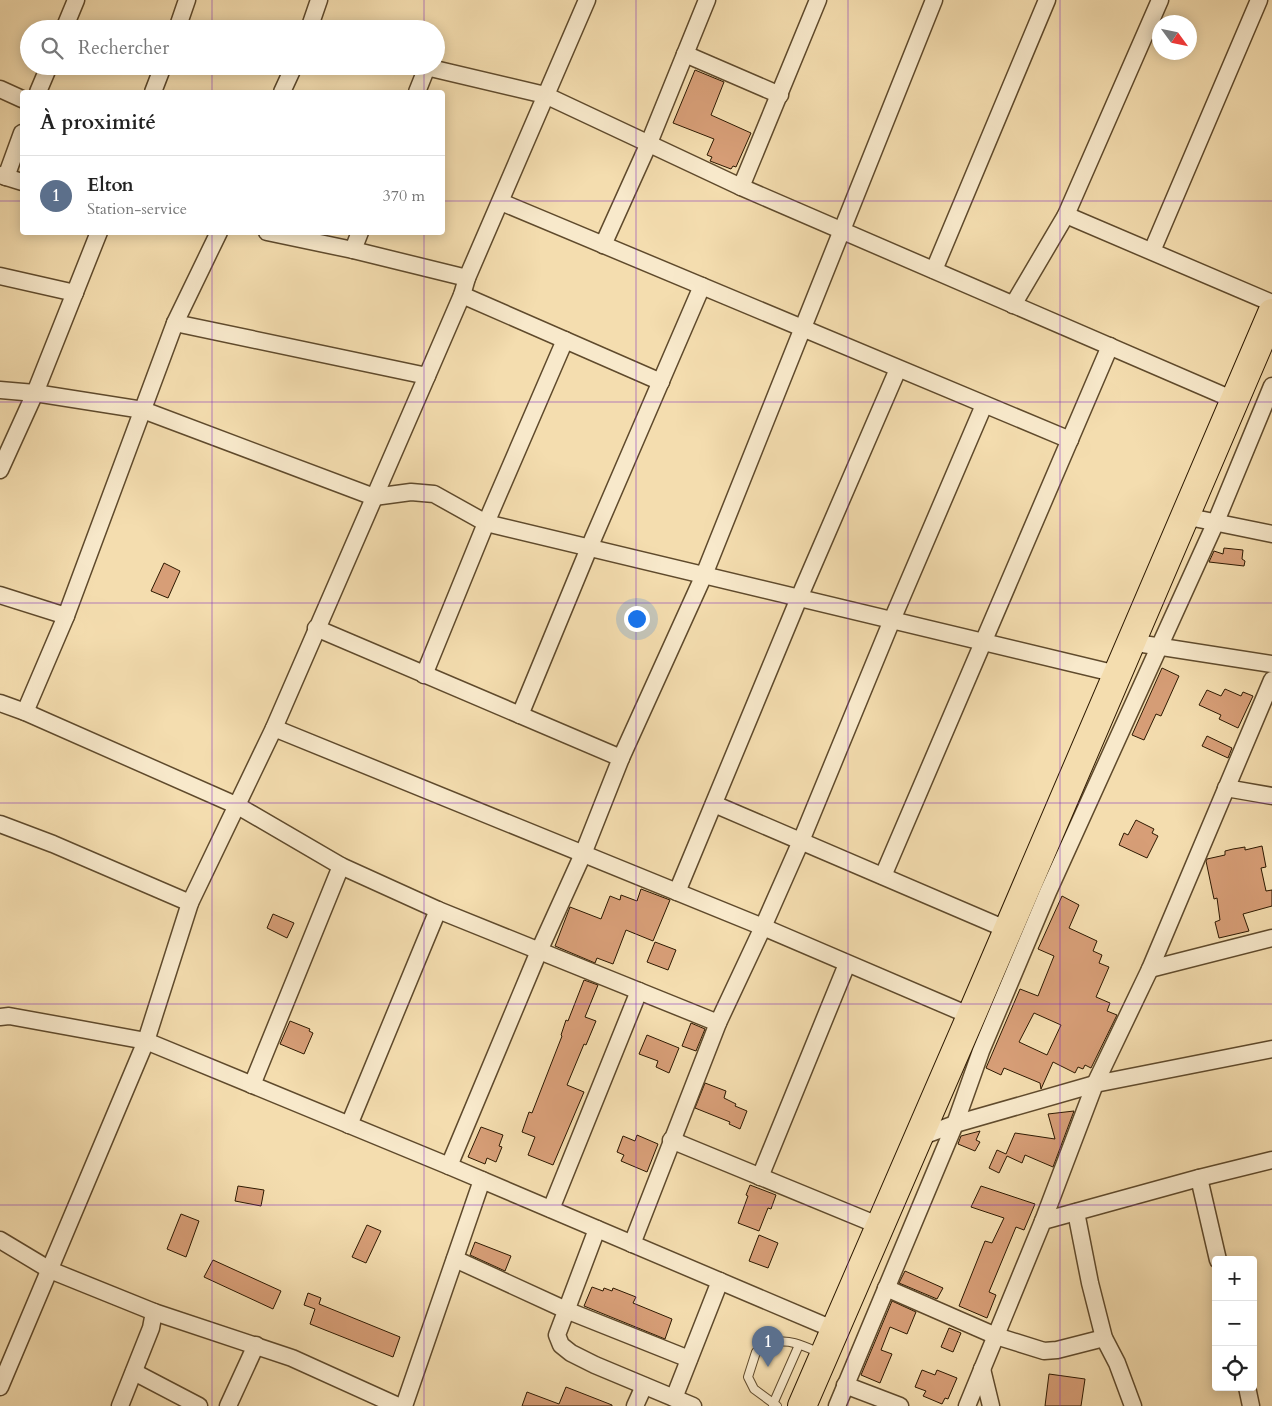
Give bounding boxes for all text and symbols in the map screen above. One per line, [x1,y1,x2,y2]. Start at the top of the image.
north arrow [1152,15,1197,60]
search box [20,20,445,75]
icon: search [38,34,66,62]
text: Rechercher [78,35,169,61]
text: À proximité [40,108,156,137]
text: Elton [87,172,134,198]
text: 1 [52,185,60,207]
text: 370 m [383,185,425,207]
text: Station-service [87,198,187,220]
your location [624,606,650,632]
map controls [1212,1256,1257,1391]
button: + [1212,1256,1257,1301]
button: − [1212,1301,1257,1346]
pin: 1 [752,1326,784,1367]
button: locate [1212,1346,1257,1391]

